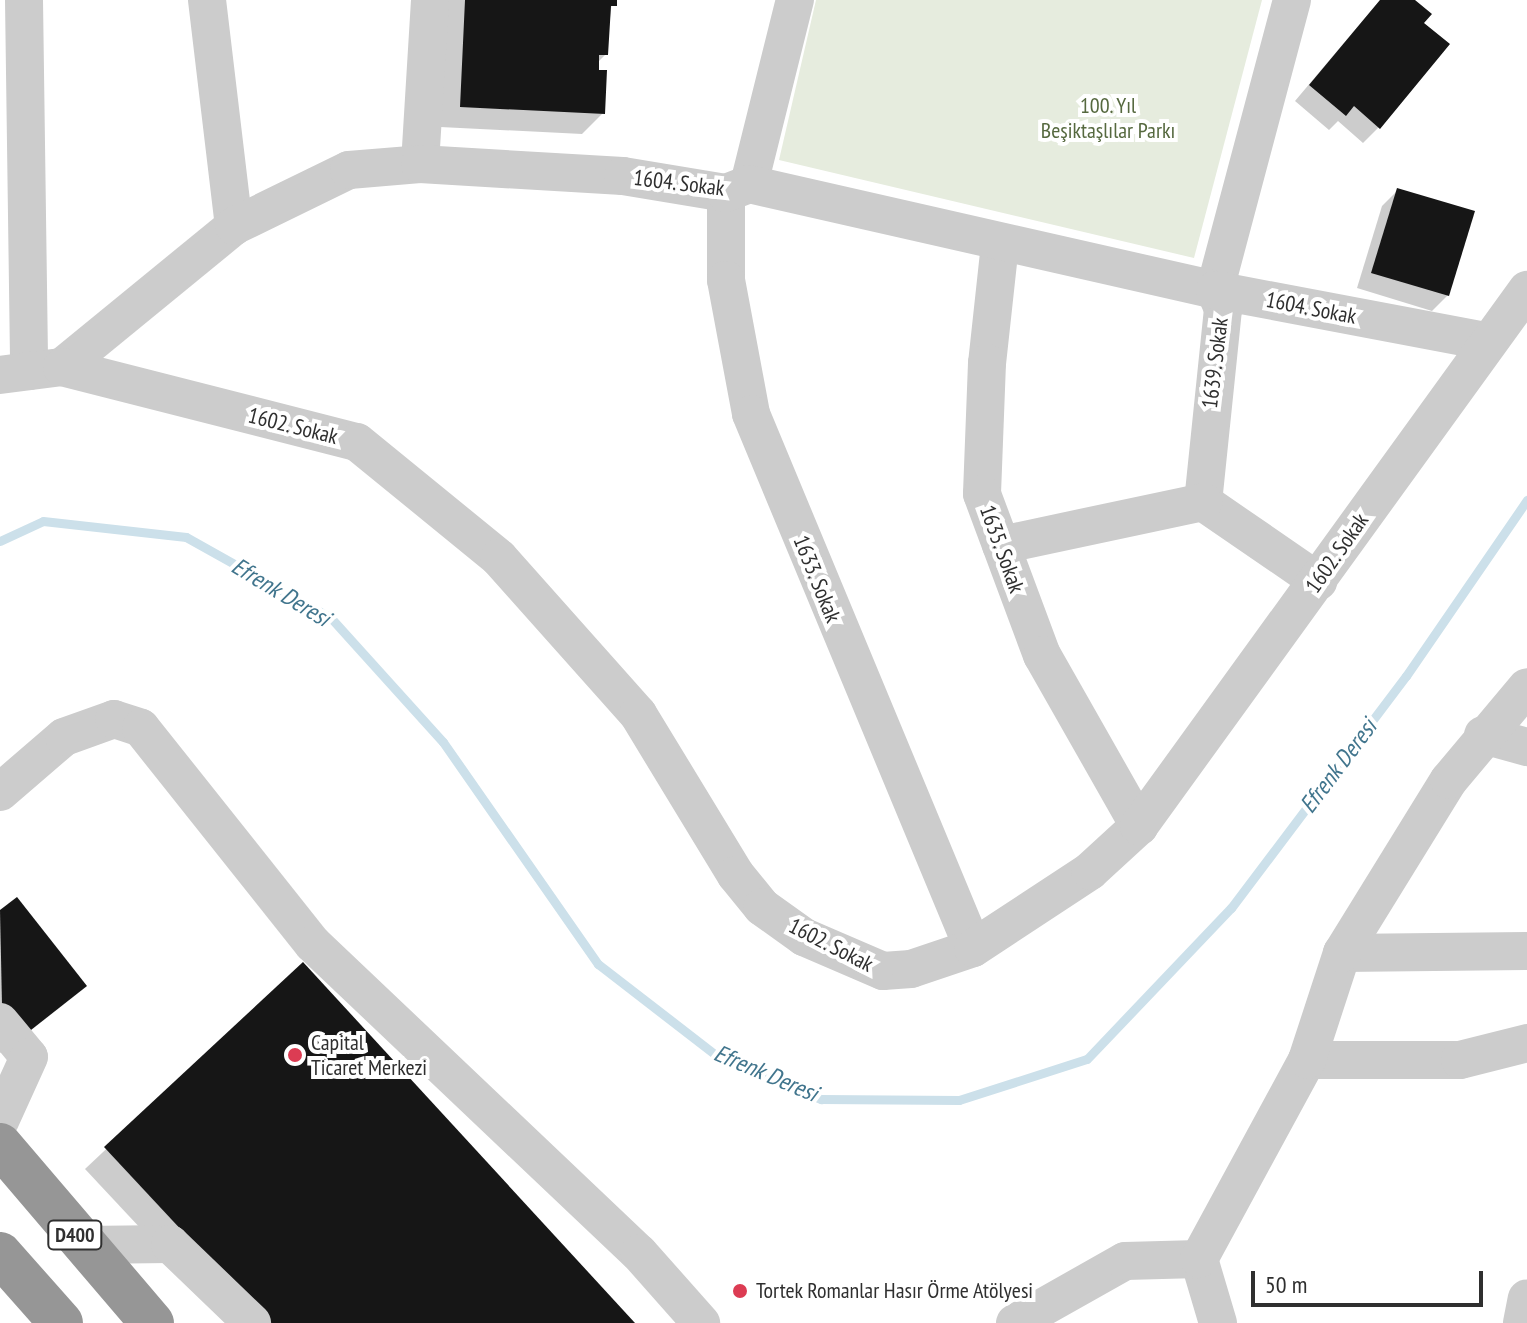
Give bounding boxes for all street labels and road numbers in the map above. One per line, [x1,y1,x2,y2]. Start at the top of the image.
street label: 1604. Sokak [631,164,727,202]
street label: 1604. Sokak [1263,286,1359,330]
street label: 1639. Sokak [1196,315,1234,411]
street label: 1602. Sokak [245,402,341,450]
street label: 1635. Sokak [974,501,1030,597]
street label: 1602. Sokak [1300,507,1374,599]
street label: 1633. Sokak [787,531,847,627]
street label: 1602. Sokak [784,912,878,978]
road number: D400 [47,1219,103,1251]

